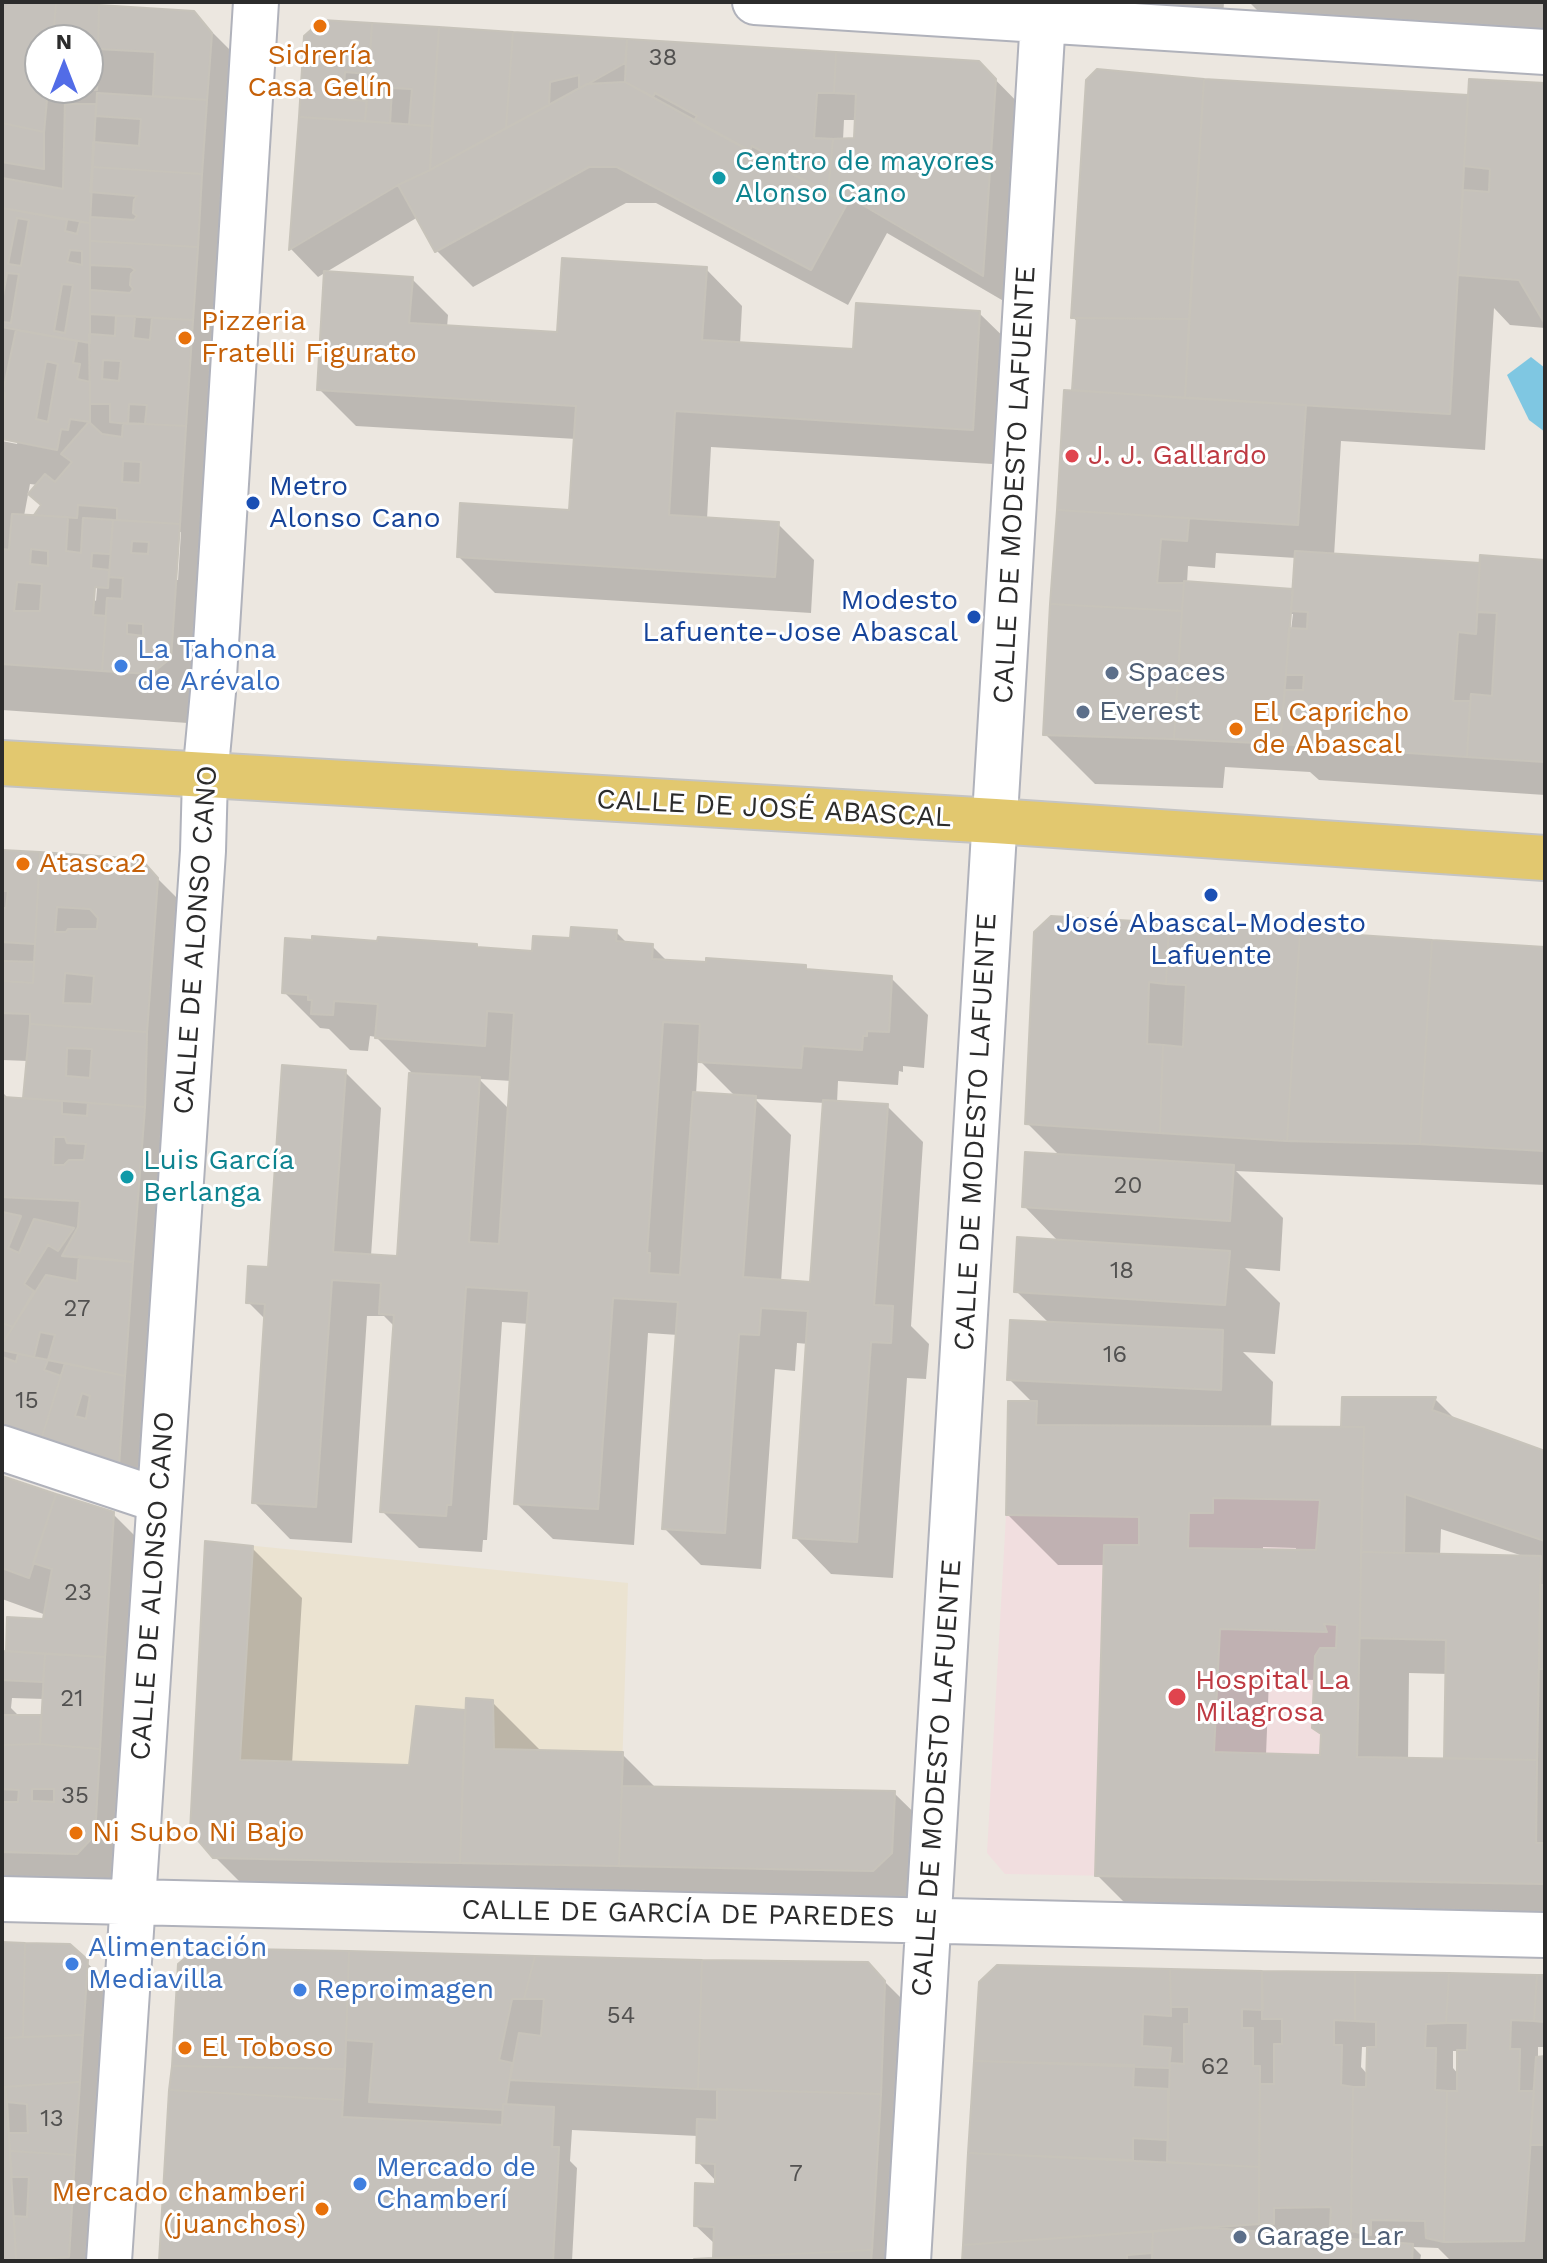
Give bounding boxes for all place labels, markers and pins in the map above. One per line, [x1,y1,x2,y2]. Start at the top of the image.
marker: Sidrería Casa Gelín [311,17,329,35]
place label: Sidrería Casa Gelín [248,39,392,105]
place label: Centro de mayores Alonso Cano [735,145,995,211]
marker: Centro de mayores Alonso Cano [710,169,728,187]
place label: Pizzeria Fratelli Figurato [201,305,417,371]
marker: Pizzeria Fratelli Figurato [176,329,194,347]
place label: J. J. Gallardo [1088,439,1267,473]
marker: J. J. Gallardo [1063,447,1081,465]
place label: Metro Alonso Cano [269,470,440,536]
marker: Metro Alonso Cano [244,494,262,512]
place label: Modesto Lafuente-Jose Abascal [642,584,958,650]
marker: Modesto Lafuente-Jose Abascal [965,608,983,626]
place label: La Tahona de Arévalo [137,633,281,699]
place label: Spaces [1128,656,1226,690]
marker: La Tahona de Arévalo [112,657,130,675]
marker: Spaces [1103,664,1121,682]
place label: Everest [1099,695,1200,729]
place label: El Capricho de Abascal [1252,696,1409,762]
marker: Everest [1074,703,1092,721]
marker: El Capricho de Abascal [1227,720,1245,738]
place label: Atasca2 [39,847,147,881]
marker: Atasca2 [14,855,32,873]
marker: José Abascal-Modesto Lafuente [1202,886,1220,904]
place label: José Abascal-Modesto Lafuente [1056,907,1366,973]
place label: Luis García Berlanga [143,1144,295,1210]
marker: Luis García Berlanga [118,1168,136,1186]
place label: Hospital La Milagrosa [1195,1664,1350,1730]
marker: Hospital La Milagrosa [1166,1686,1188,1708]
place label: Ni Subo Ni Bajo [92,1816,304,1850]
marker: Ni Subo Ni Bajo [67,1824,85,1842]
place label: Alimentación Mediavilla [88,1931,267,1997]
marker: Alimentación Mediavilla [63,1955,81,1973]
place label: Reproimagen [316,1973,494,2007]
marker: Reproimagen [291,1981,309,1999]
place label: El Toboso [201,2031,334,2065]
marker: El Toboso [176,2039,194,2057]
place label: Mercado de Chamberí [376,2151,536,2217]
marker: Mercado de Chamberí [351,2175,369,2193]
place label: Mercado chamberi (juanchos) [52,2176,306,2242]
marker: Mercado chamberi (juanchos) [313,2200,331,2218]
place label: Garage Lar [1256,2220,1404,2254]
marker: Garage Lar [1231,2228,1249,2246]

